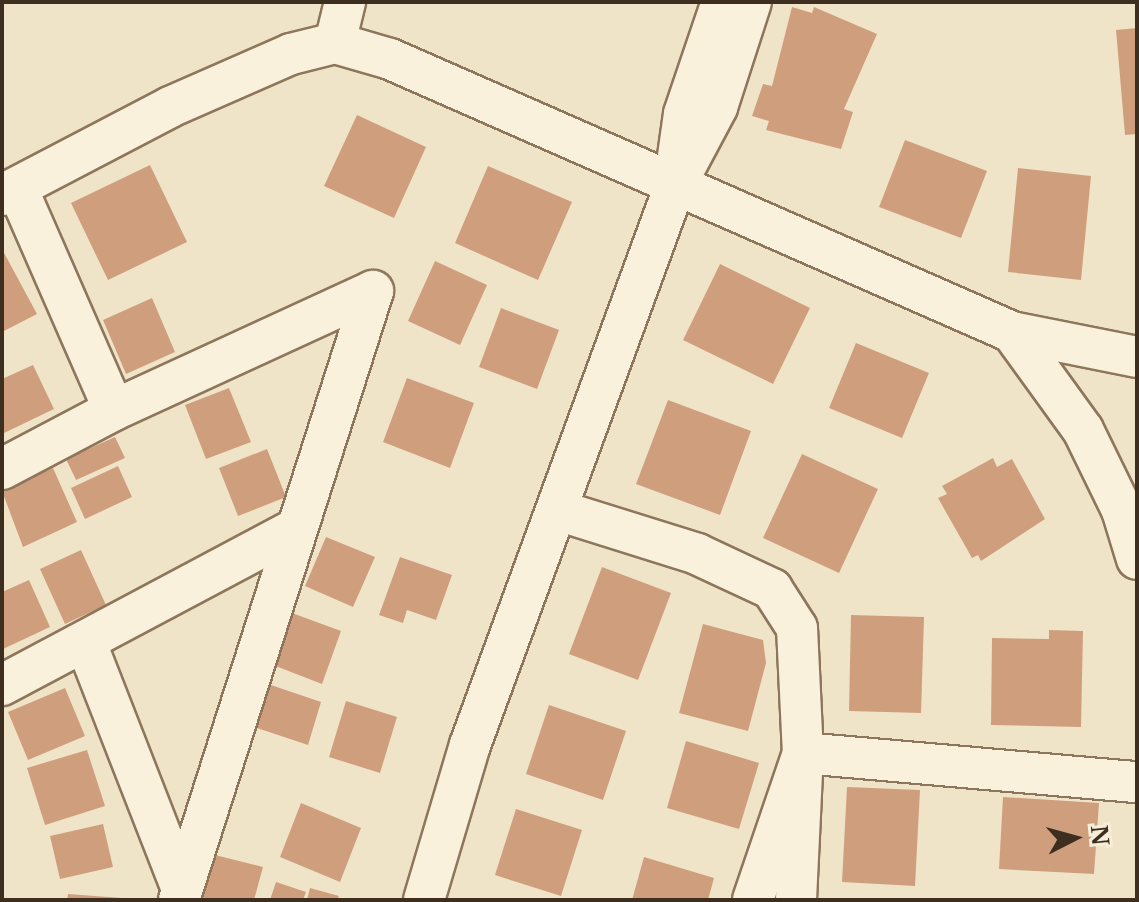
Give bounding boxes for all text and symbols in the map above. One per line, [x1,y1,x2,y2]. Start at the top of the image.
north arrow [1035,798,1115,878]
text: N [1085,824,1114,847]

